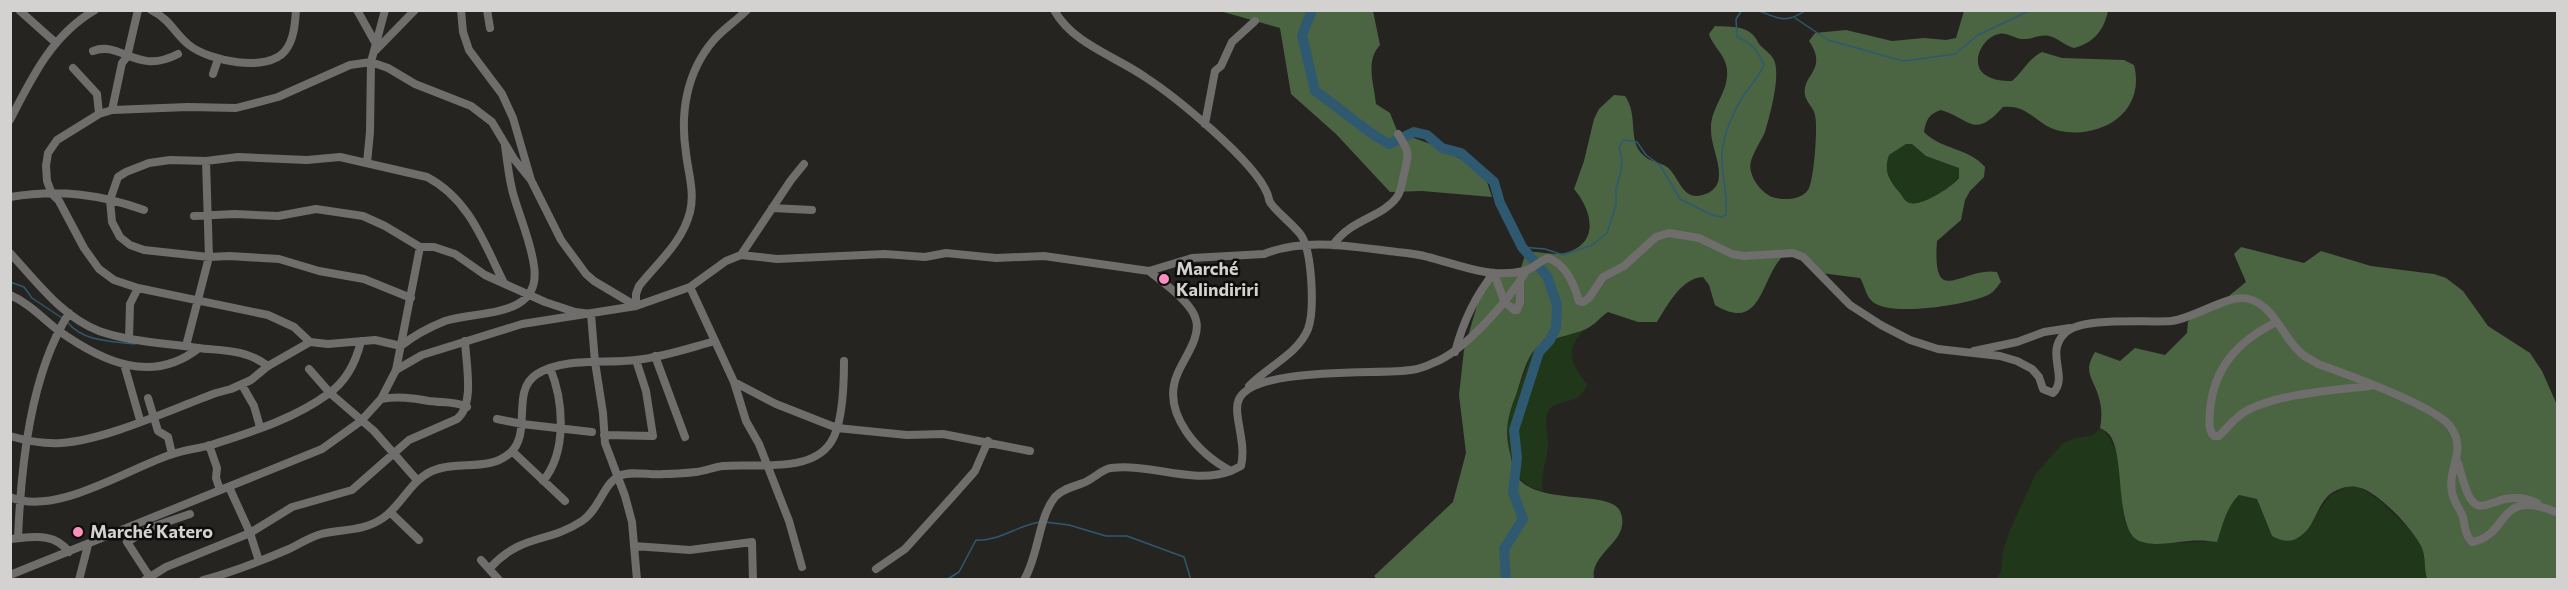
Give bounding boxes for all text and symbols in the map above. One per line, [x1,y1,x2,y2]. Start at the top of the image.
place label: Marché Kalindiriri [1176,257,1259,300]
marker: Marché Kalindiriri [1157,272,1171,286]
place label: Marché Katero [90,520,213,542]
marker: Marché Katero [71,525,85,539]

